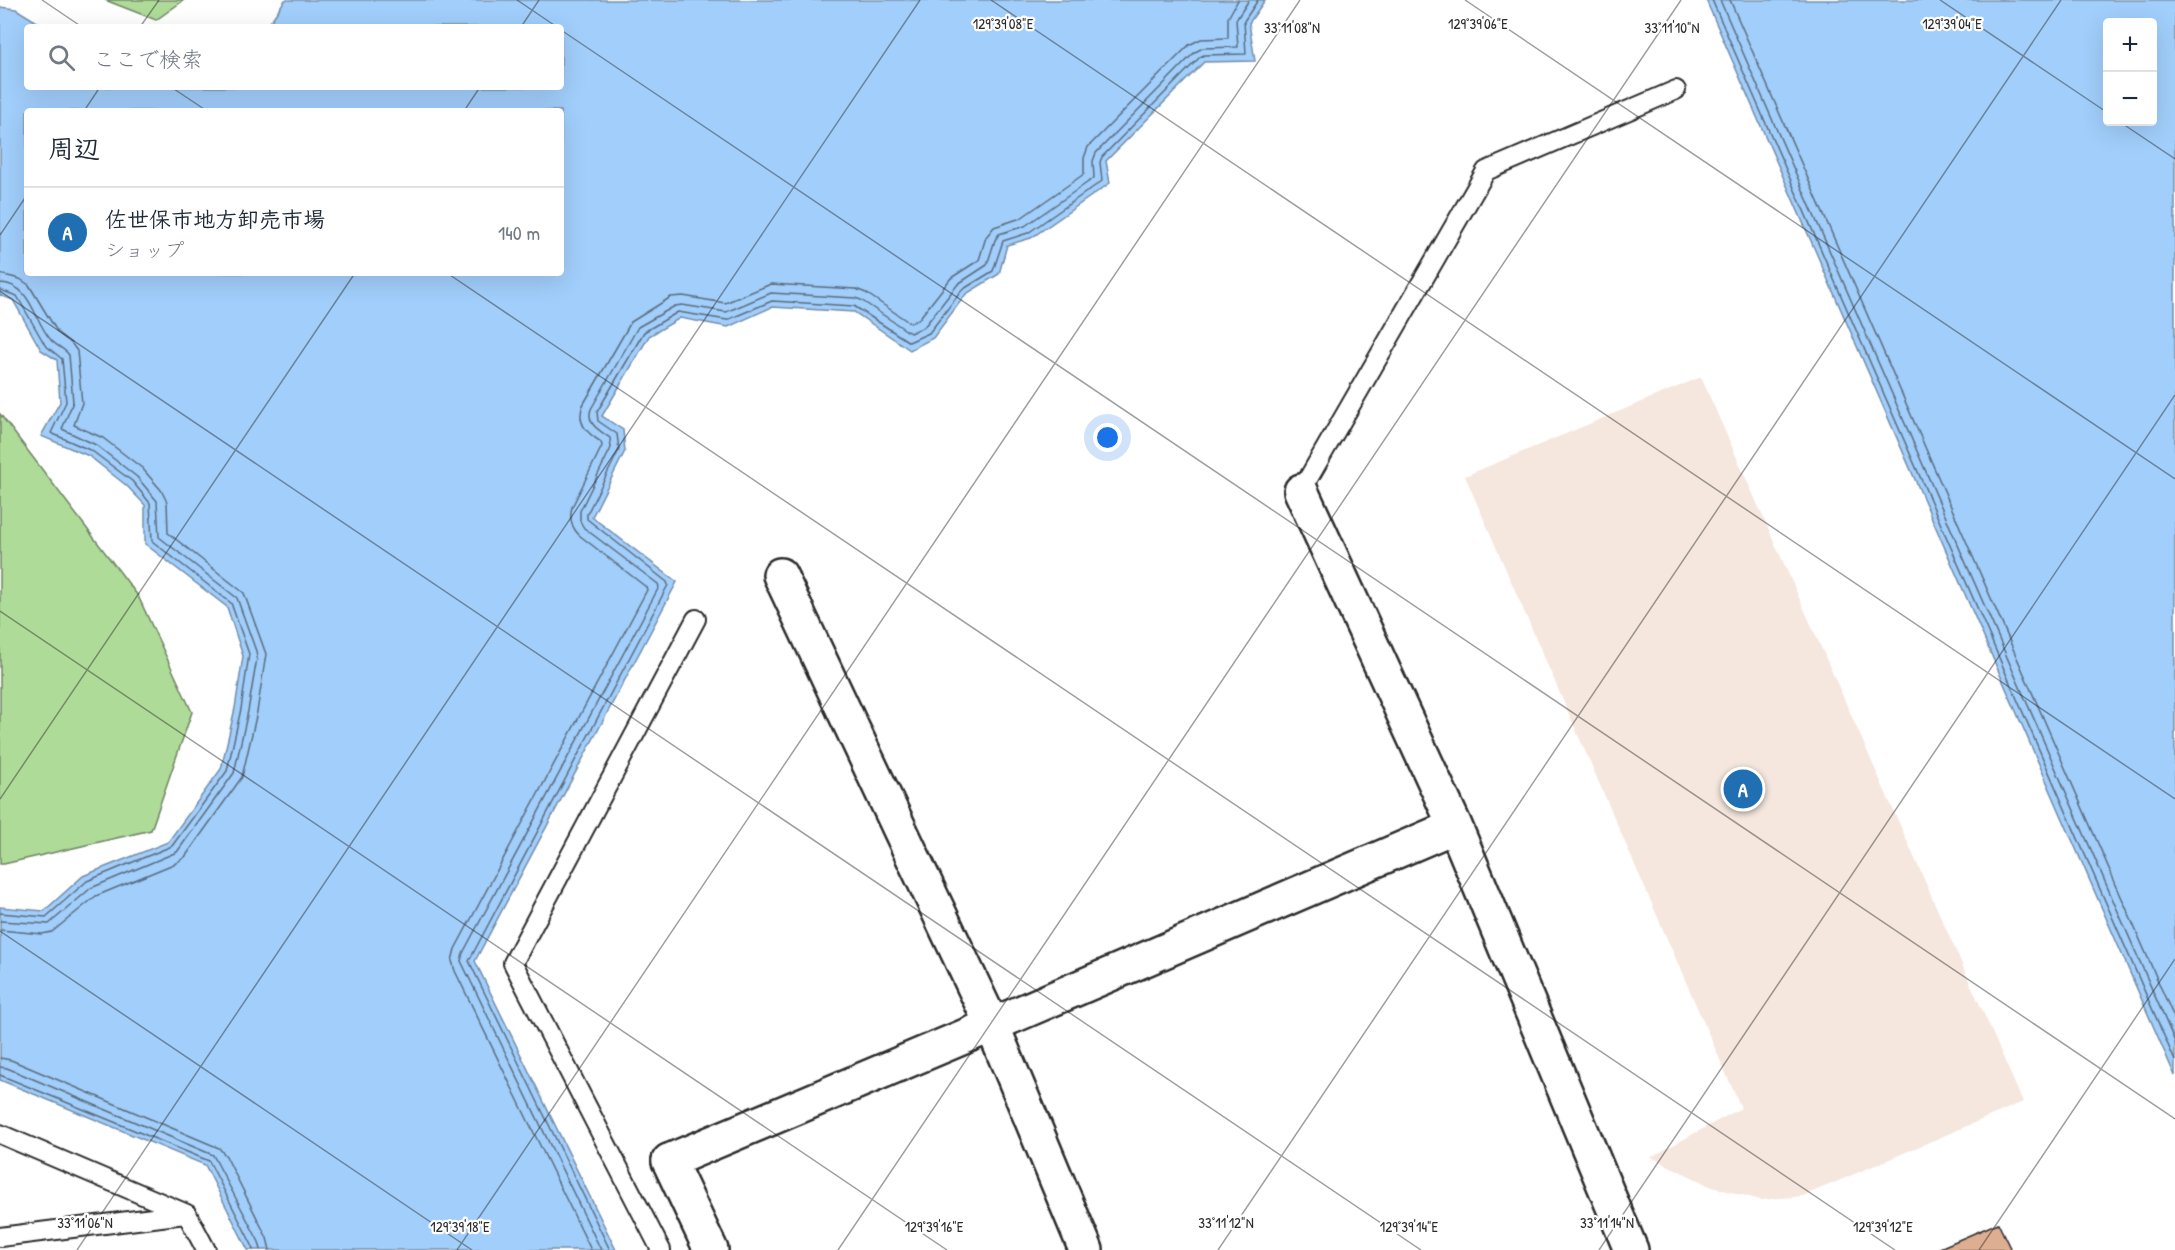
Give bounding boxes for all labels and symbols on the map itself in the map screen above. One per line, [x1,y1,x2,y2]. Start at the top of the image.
text: 129°39'08"E [973,13,1034,34]
text: 129°39'06"E [1448,13,1508,34]
text: 129°39'04"E [1922,13,1982,34]
text: 33°11'08"N [1264,17,1320,38]
text: 33°11'10"N [1645,17,1699,38]
your location [1093,423,1122,452]
pin: A [1724,766,1762,812]
text: 33°11'06"N [57,1212,113,1233]
text: 33°11'12"N [1198,1212,1254,1233]
text: 33°11'14"N [1580,1212,1634,1233]
text: 129°39'18"E [430,1216,490,1237]
text: 129°39'16"E [905,1216,964,1237]
text: 129°39'14"E [1380,1216,1439,1237]
text: 129°39'12"E [1853,1216,1913,1237]

